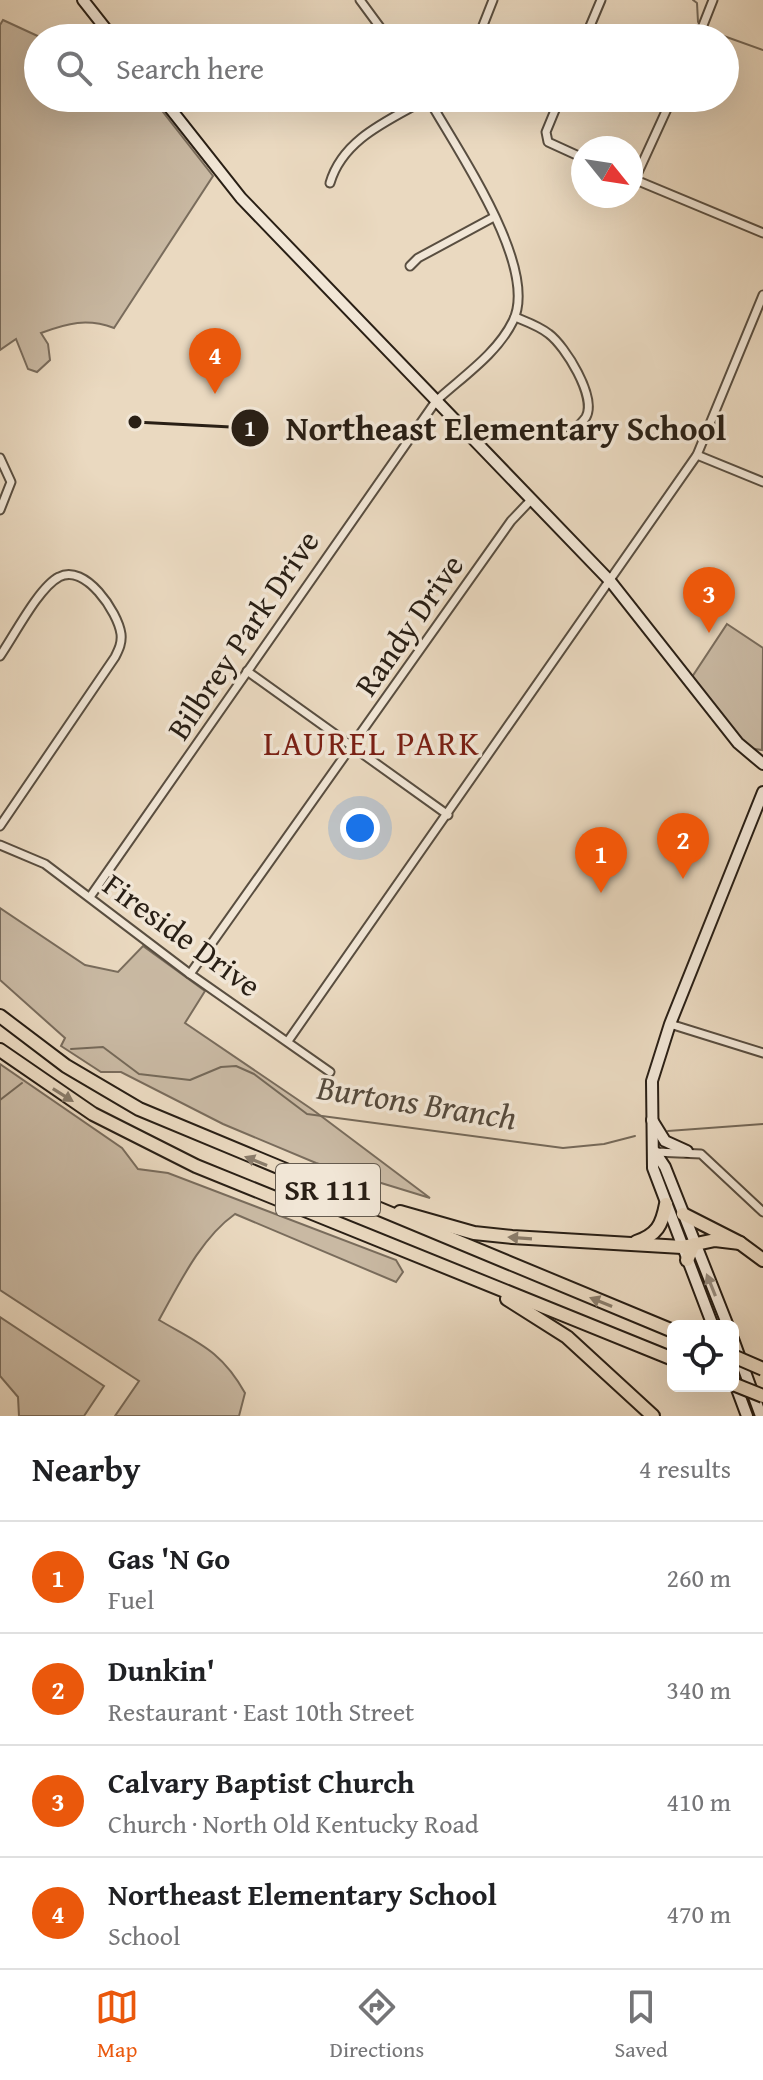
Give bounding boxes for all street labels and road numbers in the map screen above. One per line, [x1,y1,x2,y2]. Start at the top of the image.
street label: Bilbrey Park Drive [155,520,330,749]
street label: Randy Drive [342,544,475,705]
street label: Fireside Drive [94,861,271,1008]
road number: SR 111 [276,1164,380,1216]

